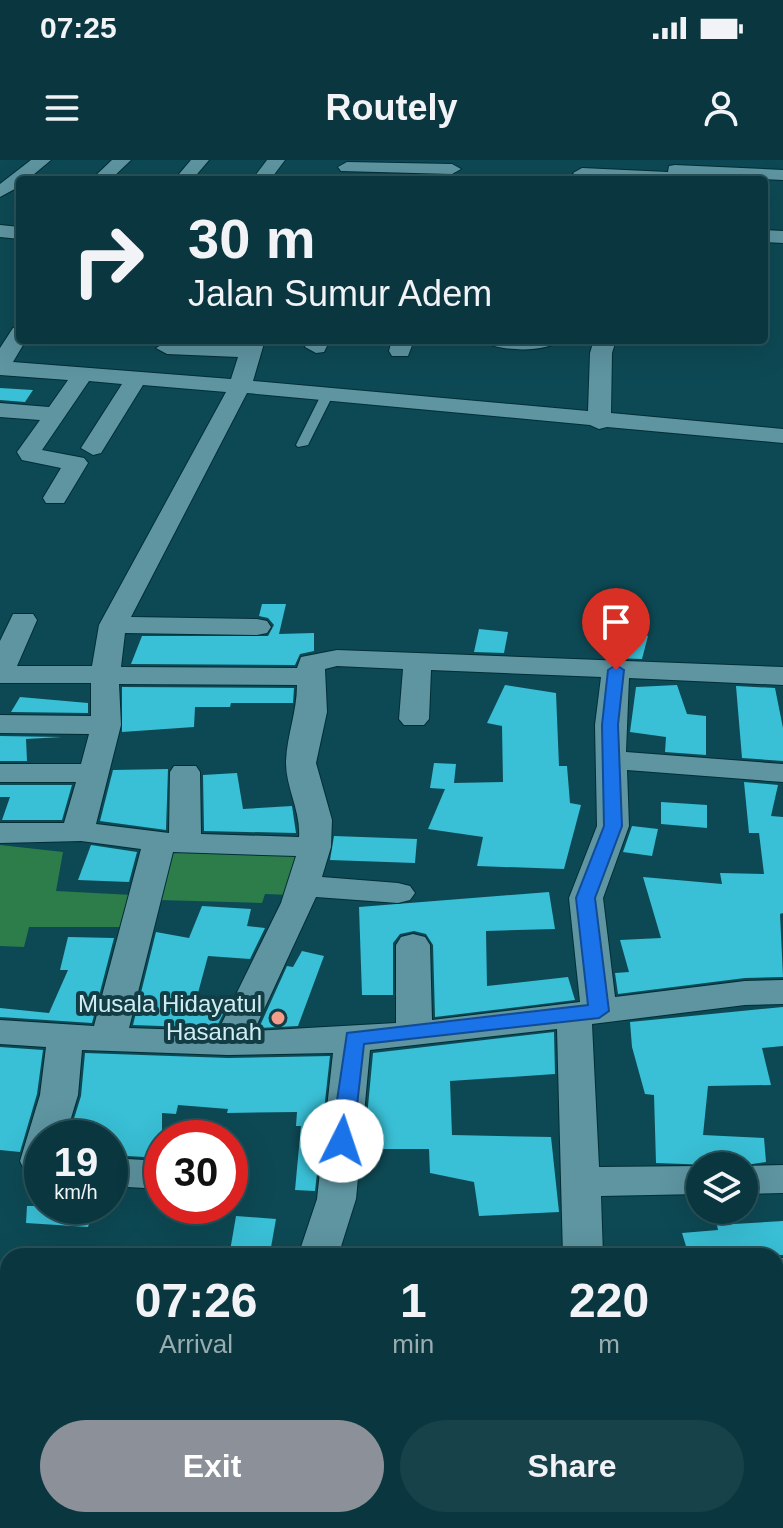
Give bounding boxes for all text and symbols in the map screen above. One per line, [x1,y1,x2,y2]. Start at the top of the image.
text: 07:25 [40,11,117,44]
icon: menu [40,86,84,130]
icon: person [699,86,743,130]
text: Routely [325,87,458,128]
text: 30 m [188,207,316,270]
icon: right [56,208,160,312]
text: Jalan Sumur Adem [188,273,492,314]
pin [582,588,650,670]
icon: arrive [594,600,638,644]
place label: Musala Hidayatul Hasanah [78,990,262,1045]
marker: Musala Hidayatul Hasanah [269,1009,287,1027]
position arrow [300,1099,384,1183]
speed limit sign: 30 [144,1120,248,1224]
text: 19 [54,1140,98,1184]
map controls [686,1152,758,1224]
button: layers [686,1152,758,1224]
text: km/h [54,1181,98,1203]
text: 07:26 [135,1274,258,1327]
text: 1 [400,1274,427,1327]
text: 220 [569,1274,649,1327]
text: Arrival [159,1329,233,1359]
text: min [392,1329,434,1359]
text: m [598,1329,620,1359]
button: Exit [40,1420,384,1512]
button: Share [400,1420,744,1512]

